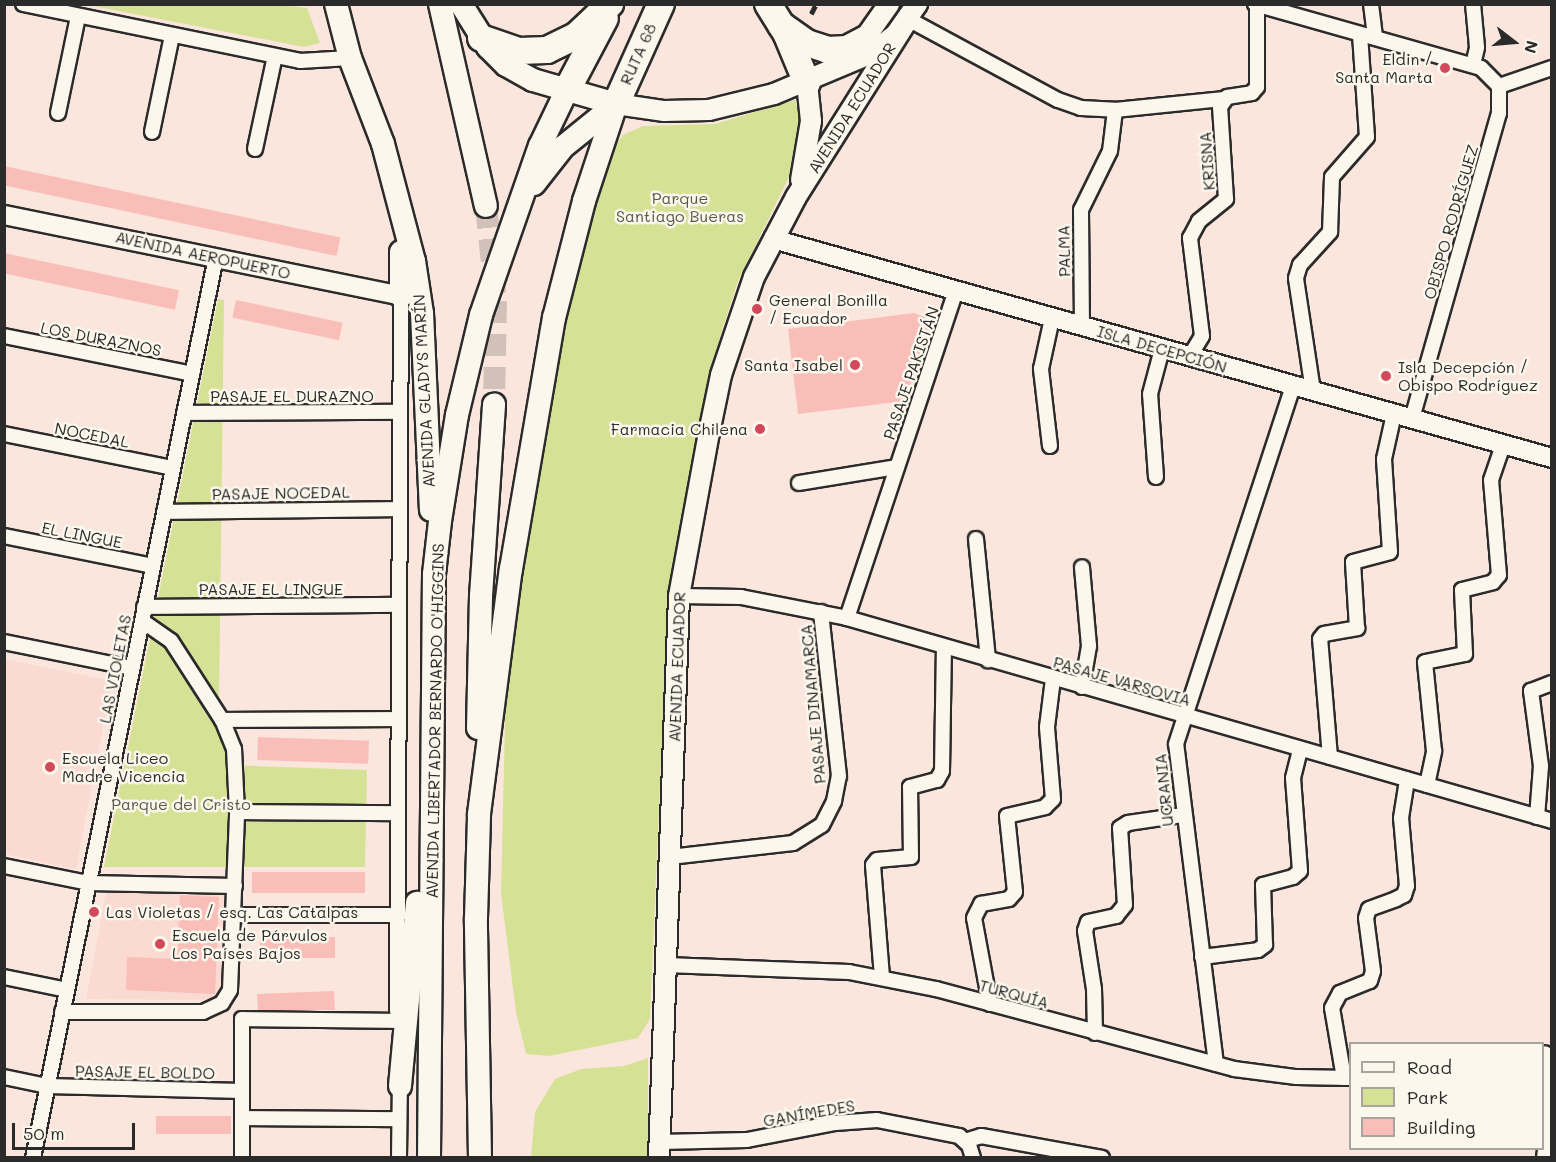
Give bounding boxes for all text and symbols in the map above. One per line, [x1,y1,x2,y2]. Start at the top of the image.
north arrow [1484,12,1544,72]
street label: RUTA 68 [616,20,660,88]
text: N [1520,38,1544,56]
street label: AVENIDA ECUADOR [804,39,900,177]
place label: Eldin / Santa Marta [1335,49,1433,87]
marker: Eldin / Santa Marta [1438,61,1452,75]
street label: KRISNA [1195,131,1219,191]
street label: OBISPO RODRÍGUEZ [1420,143,1482,301]
park label: Parque Santiago Bueras [616,188,744,226]
street label: PALMA [1054,225,1074,277]
street label: AVENIDA AEROPUERTO [114,227,292,283]
place label: General Bonilla / Ecuador [769,290,888,328]
street label: AVENIDA GLADYS MARÍN [409,294,439,488]
marker: General Bonilla / Ecuador [750,302,764,316]
street label: PASAJE PAKISTÁN [879,304,943,442]
street label: LOS DURAZNOS [39,318,163,360]
street label: ISLA DECEPCIÓN [1095,321,1229,377]
place label: Santa Isabel [744,355,843,375]
place label: Isla Decepción / Obispo Rodríguez [1398,357,1538,395]
marker: Santa Isabel [848,358,862,372]
marker: Isla Decepción / Obispo Rodríguez [1379,369,1393,383]
street label: PASAJE EL DURAZNO [210,386,374,406]
street label: NOCEDAL [53,418,131,452]
place label: Farmacia Chilena [611,419,748,439]
marker: Farmacia Chilena [753,422,767,436]
street label: PASAJE NOCEDAL [212,482,350,504]
street label: EL LINGUE [40,518,124,552]
street label: AVENIDA LIBERTADOR BERNARDO O'HIGGINS [422,543,448,899]
street label: PASAJE EL LINGUE [199,579,343,599]
street label: AVENIDA ECUADOR [665,592,689,742]
street label: LAS VIOLETAS [95,613,135,725]
street label: PASAJE DINAMARCA [796,623,830,785]
street label: PASAJE VARSOVIA [1051,652,1193,710]
place label: Escuela Liceo Madre Vicencia [62,748,186,786]
street label: UCRANIA [1151,753,1177,827]
marker: Escuela Liceo Madre Vicencia [43,760,57,774]
park label: Parque del Cristo [111,794,251,814]
place label: Las Violetas / esq. Las Catalpas [106,902,358,922]
marker: Las Violetas / esq. Las Catalpas [87,905,101,919]
place label: Escuela de Párvulos Los Países Bajos [172,925,328,963]
marker: Escuela de Párvulos Los Países Bajos [153,937,167,951]
street label: TURQUÍA [977,976,1051,1012]
legend [1349,1042,1544,1150]
text: Road [1407,1055,1452,1079]
street label: PASAJE EL BOLDO [75,1061,215,1083]
text: Park [1407,1085,1448,1109]
street label: GANÍMEDES [762,1095,856,1131]
scale bar [15,1111,138,1149]
text: Building [1407,1115,1475,1139]
text: 50 m [23,1121,65,1145]

